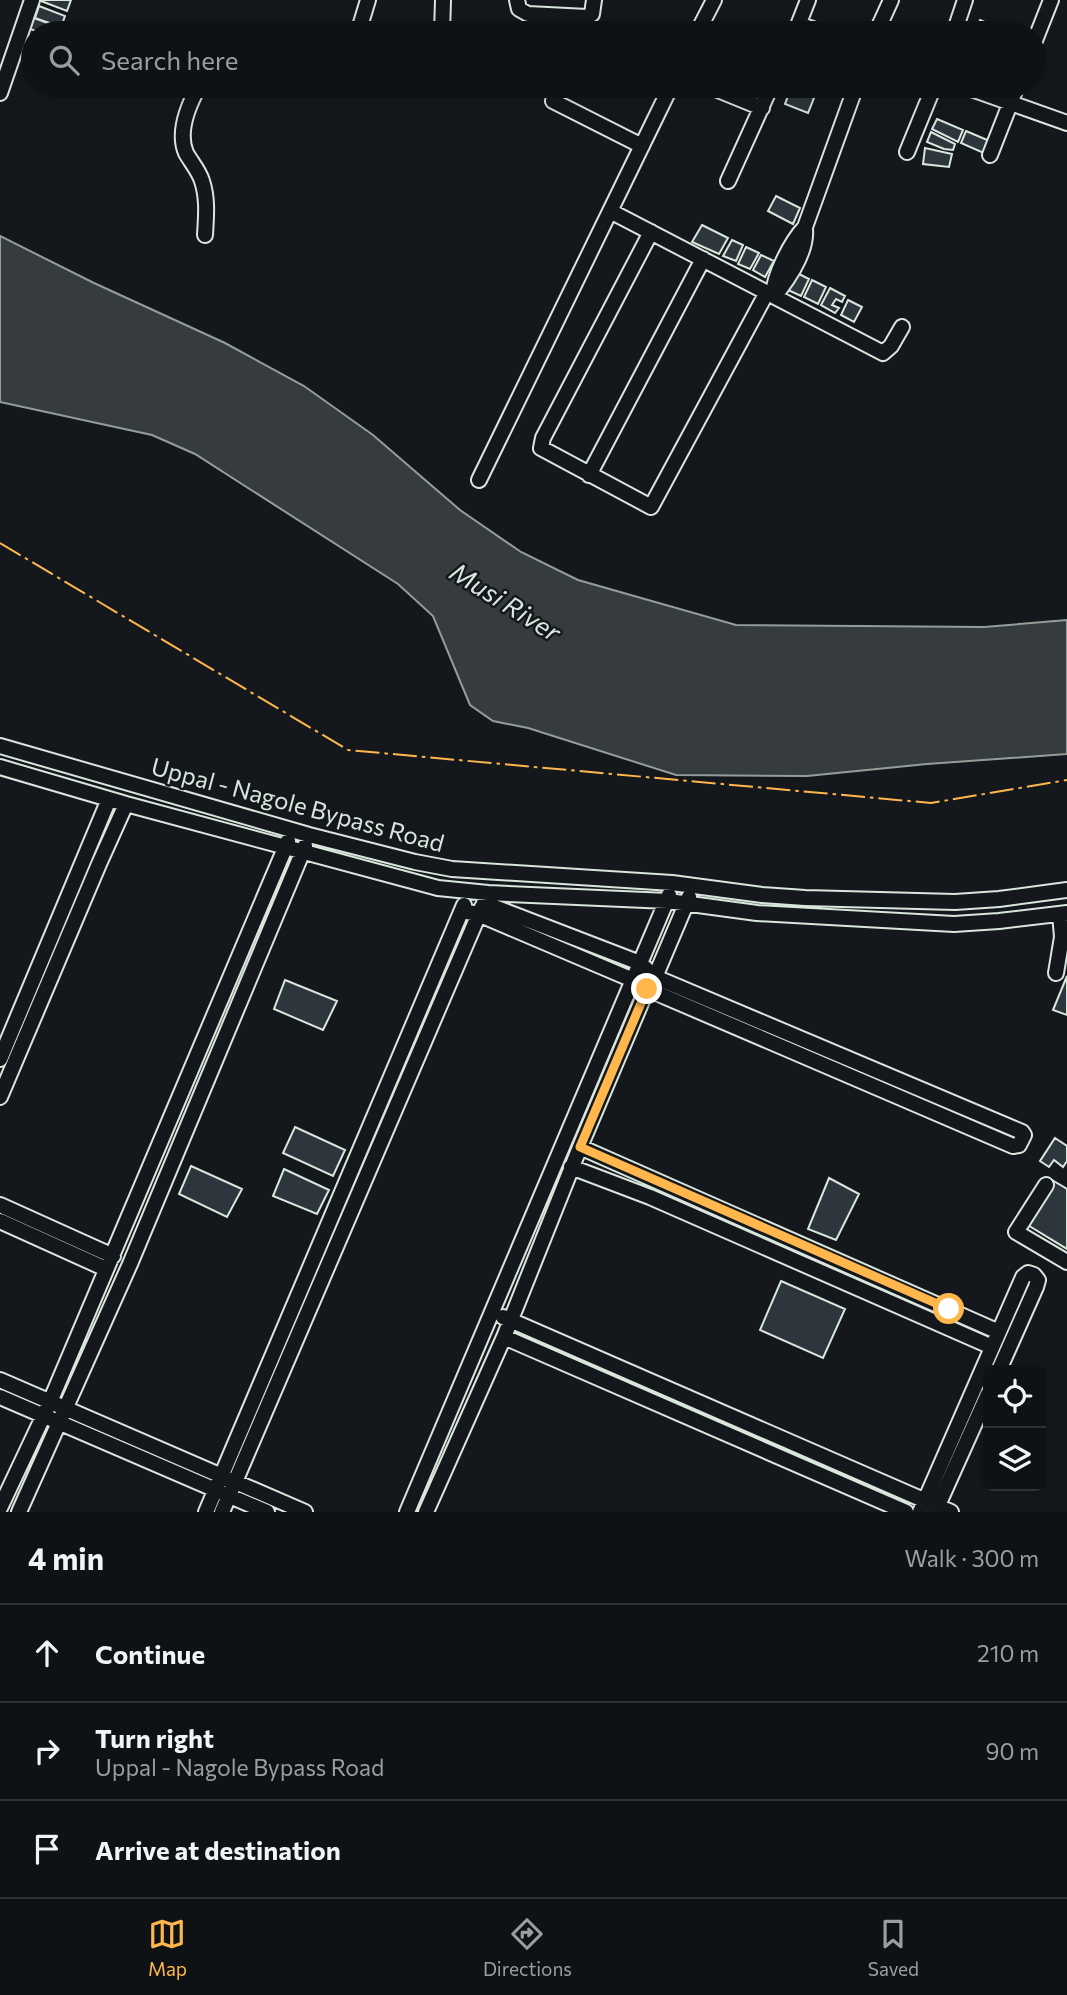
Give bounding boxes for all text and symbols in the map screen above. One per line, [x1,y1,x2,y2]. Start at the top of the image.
search box [21,21,1046,98]
icon: search [45,41,83,79]
text: Search here [101,44,239,75]
water label: Musi River [445,555,568,648]
street label: Uppal - Nagole Bypass Road [148,751,448,857]
route end [631,973,662,1004]
route start [933,1293,964,1324]
map controls [983,1365,1046,1491]
button: locate [983,1365,1046,1428]
button: layers [983,1428,1046,1491]
text: 4 min [28,1539,104,1576]
text: Walk · 300 m [905,1544,1039,1572]
icon: ahead [28,1634,66,1672]
text: Continue [95,1638,205,1669]
text: 210 m [977,1639,1039,1667]
text: Turn right [95,1722,214,1753]
icon: right [28,1732,66,1770]
text: 90 m [986,1737,1039,1765]
text: Uppal - Nagole Bypass Road [95,1753,384,1781]
icon: arrive [28,1830,66,1868]
text: Arrive at destination [95,1834,341,1865]
tab: Map [148,1915,187,1980]
tab: Directions [483,1915,572,1980]
tab: Saved [868,1915,919,1980]

